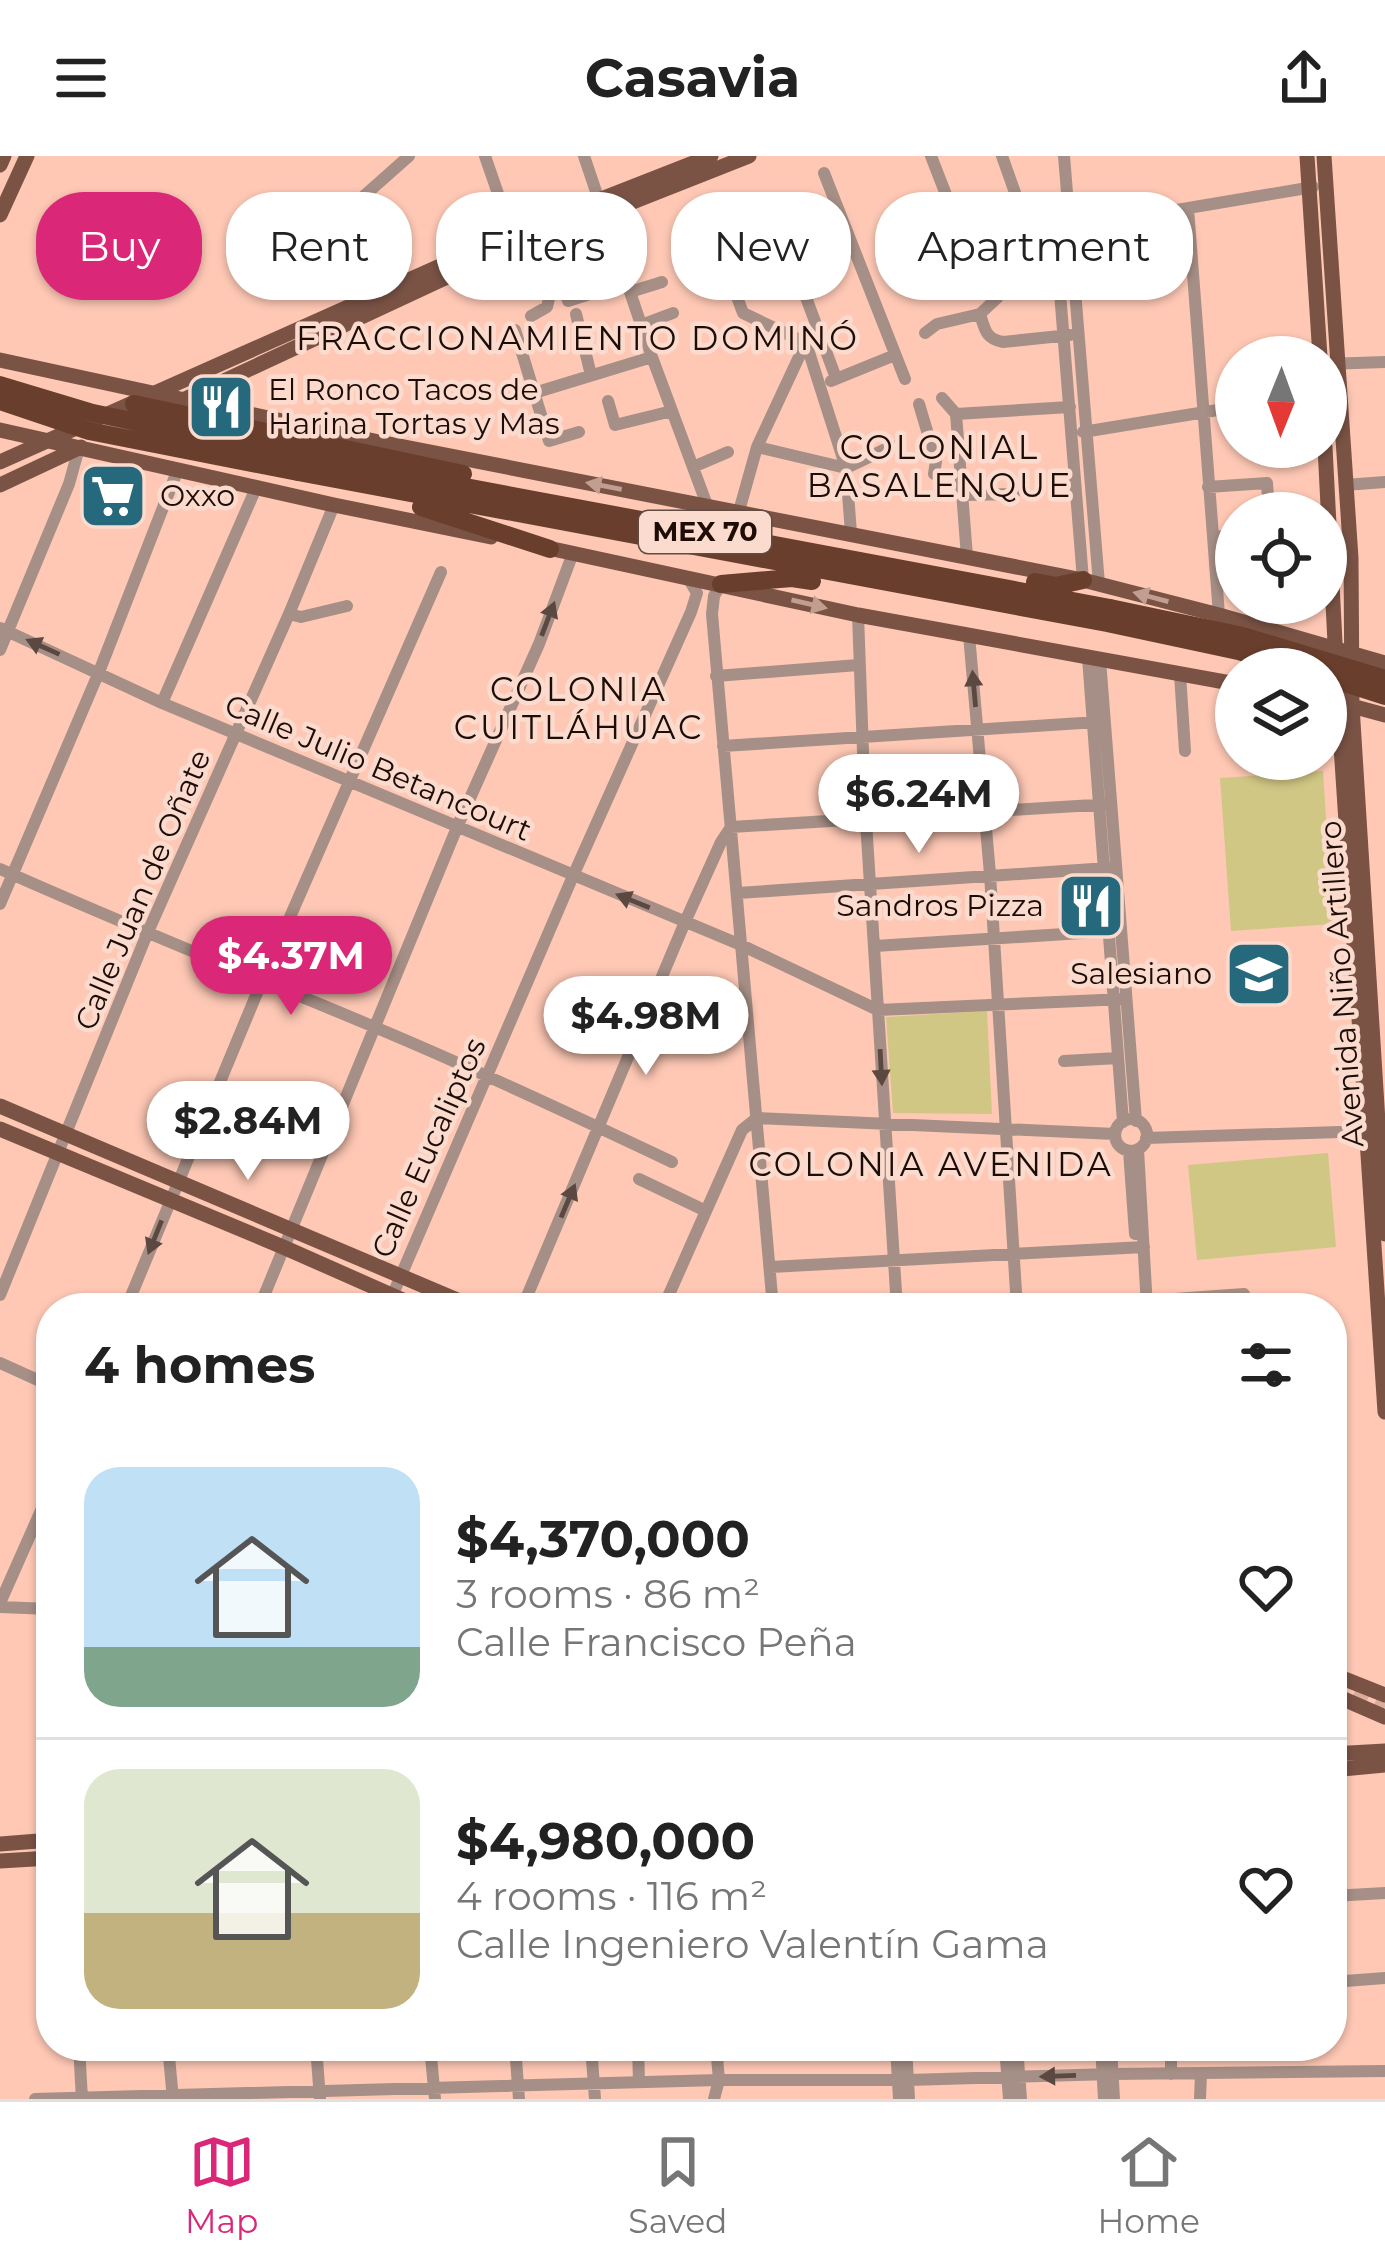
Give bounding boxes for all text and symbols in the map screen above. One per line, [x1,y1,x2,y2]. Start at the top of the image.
icon: menu [48,45,114,111]
text: Casavia [585,45,800,111]
icon: share [1271,45,1337,111]
chip: Buy [36,192,202,300]
chip: Rent [226,192,412,300]
chip: Filters [436,192,647,300]
chip: New [671,192,851,300]
chip: Apartment [875,192,1193,300]
district label: FRACCIONAMIENTO DOMINÓ [296,318,860,358]
north arrow [1215,336,1347,468]
map controls [1215,336,1347,780]
place label: El Ronco Tacos de Harina Tortas y Mas [268,371,560,442]
restaurant icon: El Ronco Tacos de Harina Tortas y Mas [186,372,256,442]
district label: COLONIAL BASALENQUE [807,427,1073,505]
supermarket icon: Oxxo [78,461,148,531]
one-way arrow [585,476,623,495]
place label: Oxxo [160,477,235,514]
button: locate [1215,492,1347,624]
road number: MEX 70 [639,511,771,553]
one-way arrow [1133,587,1170,606]
one-way arrow [791,596,829,615]
one-way arrow [540,601,558,637]
one-way arrow [25,637,60,657]
button: layers [1215,648,1347,780]
district label: COLONIA CUITLÁHUAC [454,669,704,747]
one-way arrow [964,670,983,707]
street label: Calle Julio Betancourt [219,686,537,849]
street label: Calle Juan de Oñate [67,744,218,1036]
pin: $6.24M [821,754,1017,856]
text: $6.24M [845,769,993,817]
street label: Avenida Niño Artillero [1312,820,1371,1149]
restaurant icon: Sandros Pizza [1056,871,1126,941]
place label: Sandros Pizza [836,887,1044,924]
one-way arrow [614,891,650,910]
pin: $4.37M [193,916,389,1018]
text: $4.37M [217,931,365,979]
school or university icon: Salesiano [1224,939,1294,1009]
place label: Salesiano [1070,955,1212,992]
pin: $4.98M [548,976,744,1078]
text: $4.98M [571,991,721,1039]
street label: Calle Eucaliptos [363,1032,494,1264]
one-way arrow [872,1049,891,1086]
pin: $2.84M [150,1081,346,1183]
text: $2.84M [174,1096,322,1144]
district label: COLONIA AVENIDA [748,1144,1114,1184]
one-way arrow [559,1183,579,1218]
one-way arrow [145,1219,164,1255]
icon: filters [1233,1332,1299,1398]
text: 4 homes [84,1334,315,1396]
text: $4,370,000 [456,1508,750,1570]
icon: home [180,1515,324,1659]
icon: heart [1233,1554,1299,1620]
text: 3 rooms · 86 m² [456,1570,760,1618]
text: Calle Francisco Peña [456,1618,857,1666]
text: $4,980,000 [456,1810,755,1872]
icon: home [180,1817,324,1961]
icon: heart [1233,1856,1299,1922]
text: 4 rooms · 116 m² [456,1872,767,1920]
text: Calle Ingeniero Valentín Gama [456,1920,1049,1968]
one-way arrow [1038,2067,1076,2086]
tab: Map [185,2129,258,2241]
tab: Saved [628,2129,728,2241]
tab: Home [1098,2129,1200,2241]

